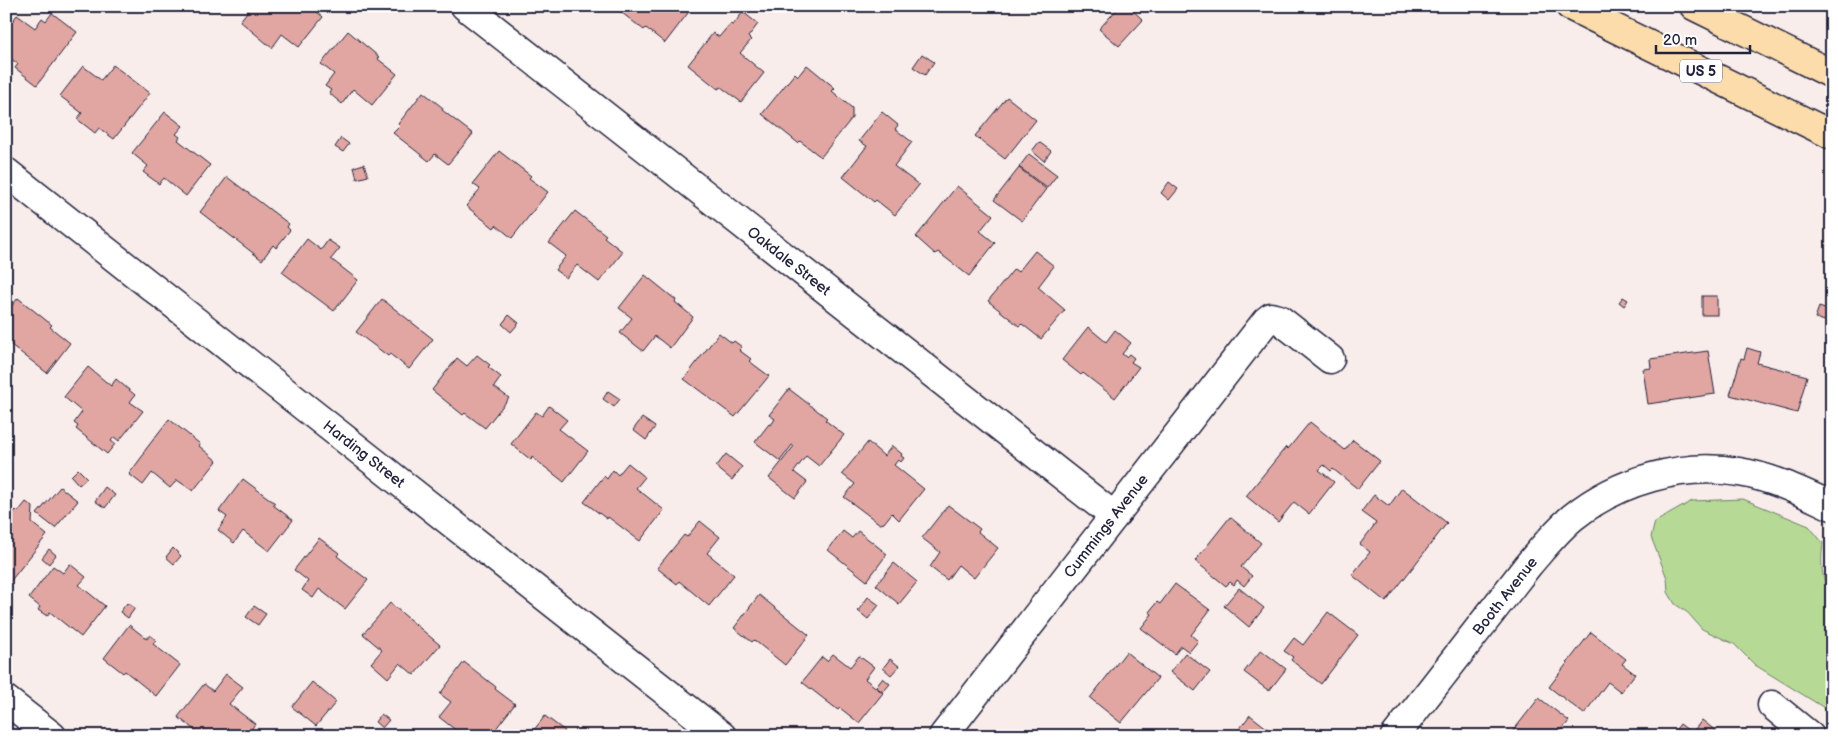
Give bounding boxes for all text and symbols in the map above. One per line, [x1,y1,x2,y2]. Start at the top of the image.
scale bar [1656,22,1749,54]
text: 20 m [1663,31,1697,50]
road number: US 5 [1680,59,1722,82]
street label: Oakdale Street [743,223,835,300]
street label: Harding Street [319,417,409,493]
street label: Cummings Avenue [1060,471,1153,582]
street label: Booth Avenue [1469,553,1542,639]

